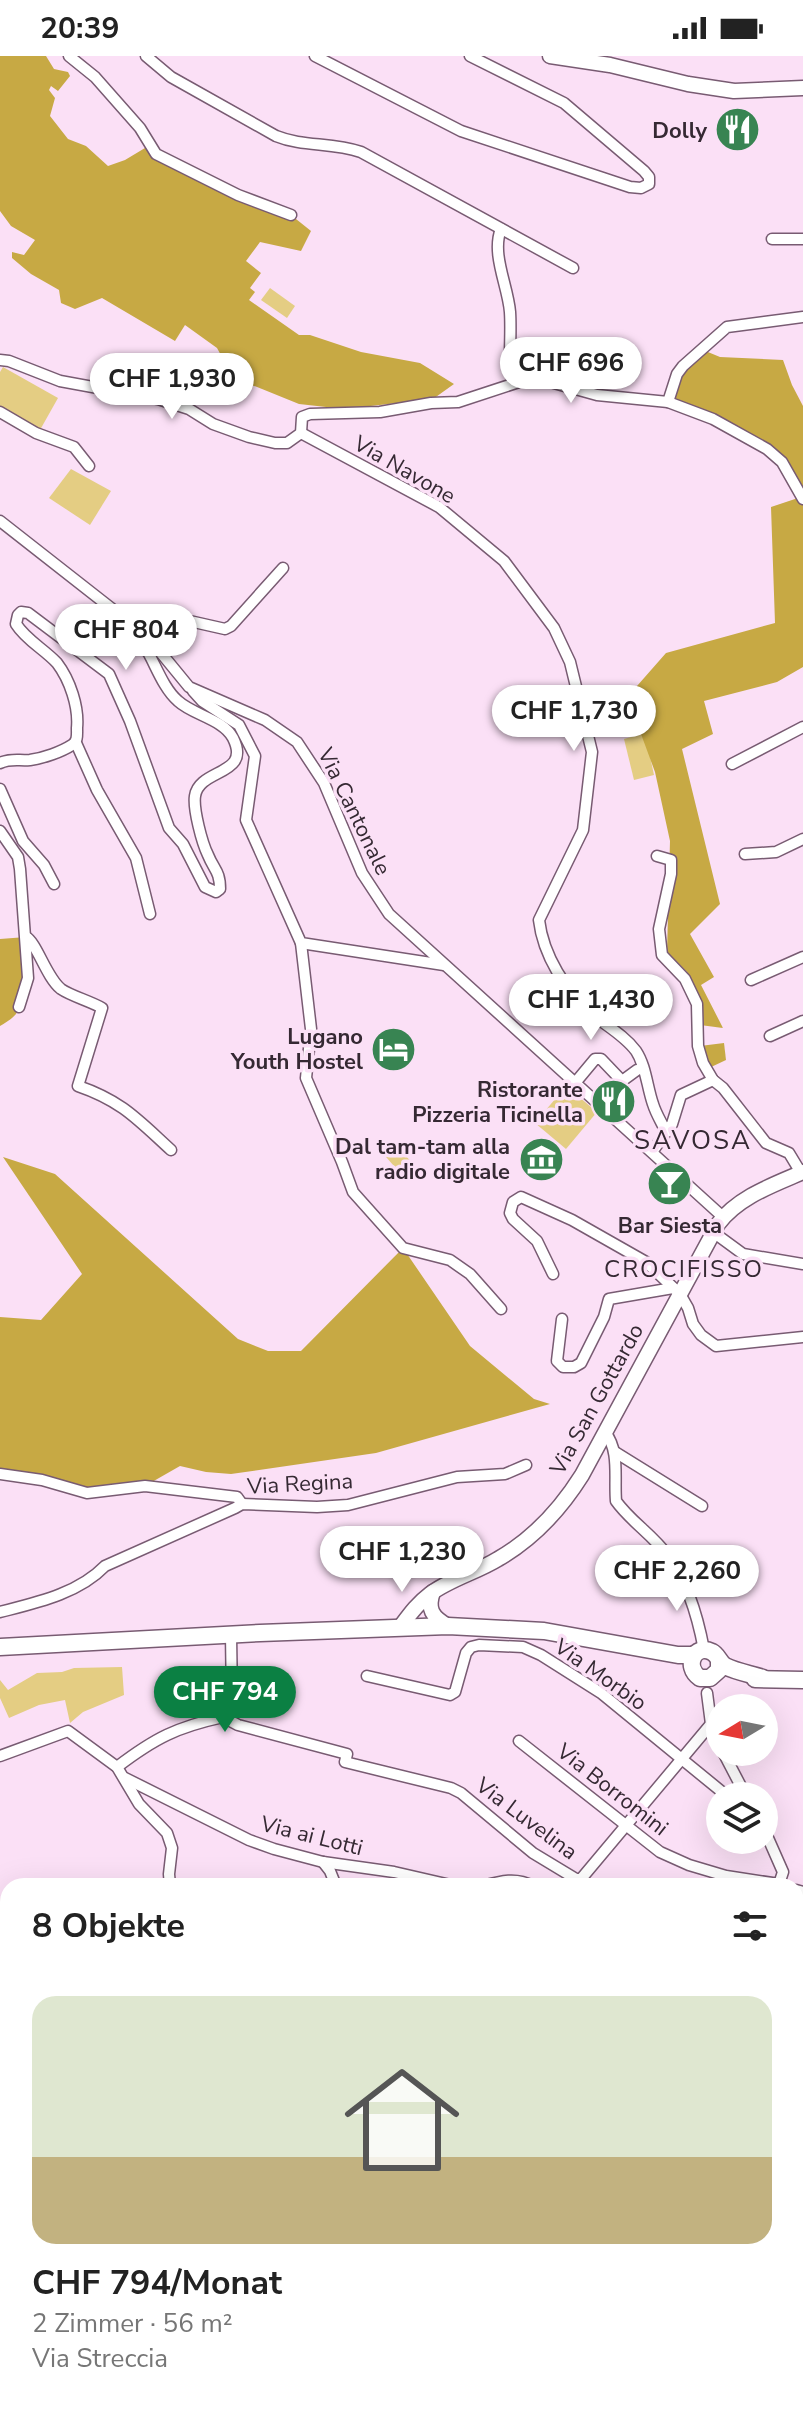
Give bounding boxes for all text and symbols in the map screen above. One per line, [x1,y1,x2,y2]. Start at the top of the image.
text: 20:39 [40,8,119,49]
restaurant icon: Dolly [714,106,762,154]
place label: Dolly [652,116,707,146]
pin: CHF 696 [497,337,645,405]
text: CHF 696 [518,345,624,380]
pin: CHF 1,930 [80,353,264,421]
text: CHF 1,930 [108,361,236,396]
street label: Via Navone [347,428,461,511]
pin: CHF 804 [52,604,200,672]
text: CHF 804 [73,612,179,647]
pin: CHF 1,730 [482,685,666,753]
text: CHF 1,730 [510,693,638,728]
street label: Via Cantonale [310,742,398,880]
pin: CHF 1,430 [499,974,683,1042]
text: CHF 1,430 [527,982,655,1017]
place label: Lugano Youth Hostel [230,1022,363,1077]
hotel icon: Lugano Youth Hostel [370,1025,418,1073]
place label: Ristorante Pizzeria Ticinella [412,1075,583,1130]
restaurant icon: Ristorante Pizzeria Ticinella [590,1078,638,1126]
district label: SAVOSA [634,1123,752,1158]
place label: Dal tam-tam alla radio digitale [335,1132,510,1187]
museum icon: Dal tam-tam alla radio digitale [517,1135,565,1183]
bar icon: Bar Siesta [646,1160,694,1208]
place label: Bar Siesta [618,1211,722,1241]
district label: CROCIFISSO [604,1253,764,1285]
street label: Via San Gottardo [542,1318,651,1481]
street label: Via Regina [245,1466,354,1502]
pin: CHF 1,230 [310,1526,494,1594]
text: CHF 1,230 [338,1534,466,1569]
pin: CHF 2,260 [585,1545,769,1613]
text: CHF 2,260 [613,1553,741,1588]
street label: Via Morbio [547,1631,653,1718]
pin: CHF 794 [151,1666,299,1734]
text: CHF 794 [172,1674,278,1709]
north arrow [706,1694,778,1766]
map controls [706,1694,778,1854]
street label: Via Borromini [550,1736,674,1843]
street label: Via Luvelina [469,1770,583,1867]
button: layers [706,1782,778,1854]
street label: Via ai Lotti [257,1809,366,1863]
text: 8 Objekte [32,1903,185,1949]
icon: filters [728,1904,772,1948]
icon: home [330,2048,474,2192]
text: CHF 794/Monat [32,2260,282,2306]
text: 2 Zimmer · 56 m² [32,2306,233,2341]
text: Via Streccia [32,2341,168,2376]

